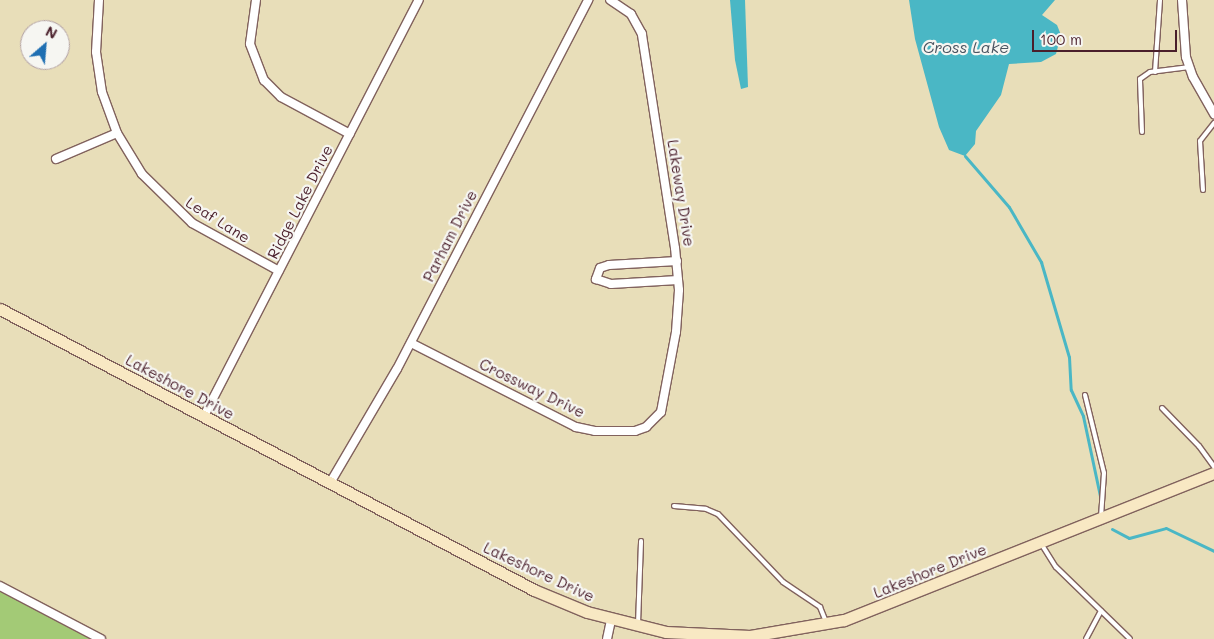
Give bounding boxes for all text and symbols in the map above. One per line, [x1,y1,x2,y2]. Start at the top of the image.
north arrow [20,20,70,70]
scale bar [1034,20,1179,52]
text: N [43,21,61,43]
text: 100 m [1040,29,1082,49]
water label: Cross Lake [923,37,1009,57]
street label: Lakeway Drive [664,138,698,248]
street label: Ridge Lake Drive [264,142,336,262]
street label: Parham Drive [419,187,481,285]
street label: Leaf Lane [183,193,253,247]
street label: Lakeshore Drive [123,351,237,423]
street label: Crossway Drive [476,355,588,421]
street label: Lakeshore Drive [481,538,597,606]
street label: Lakeshore Drive [871,540,989,602]

